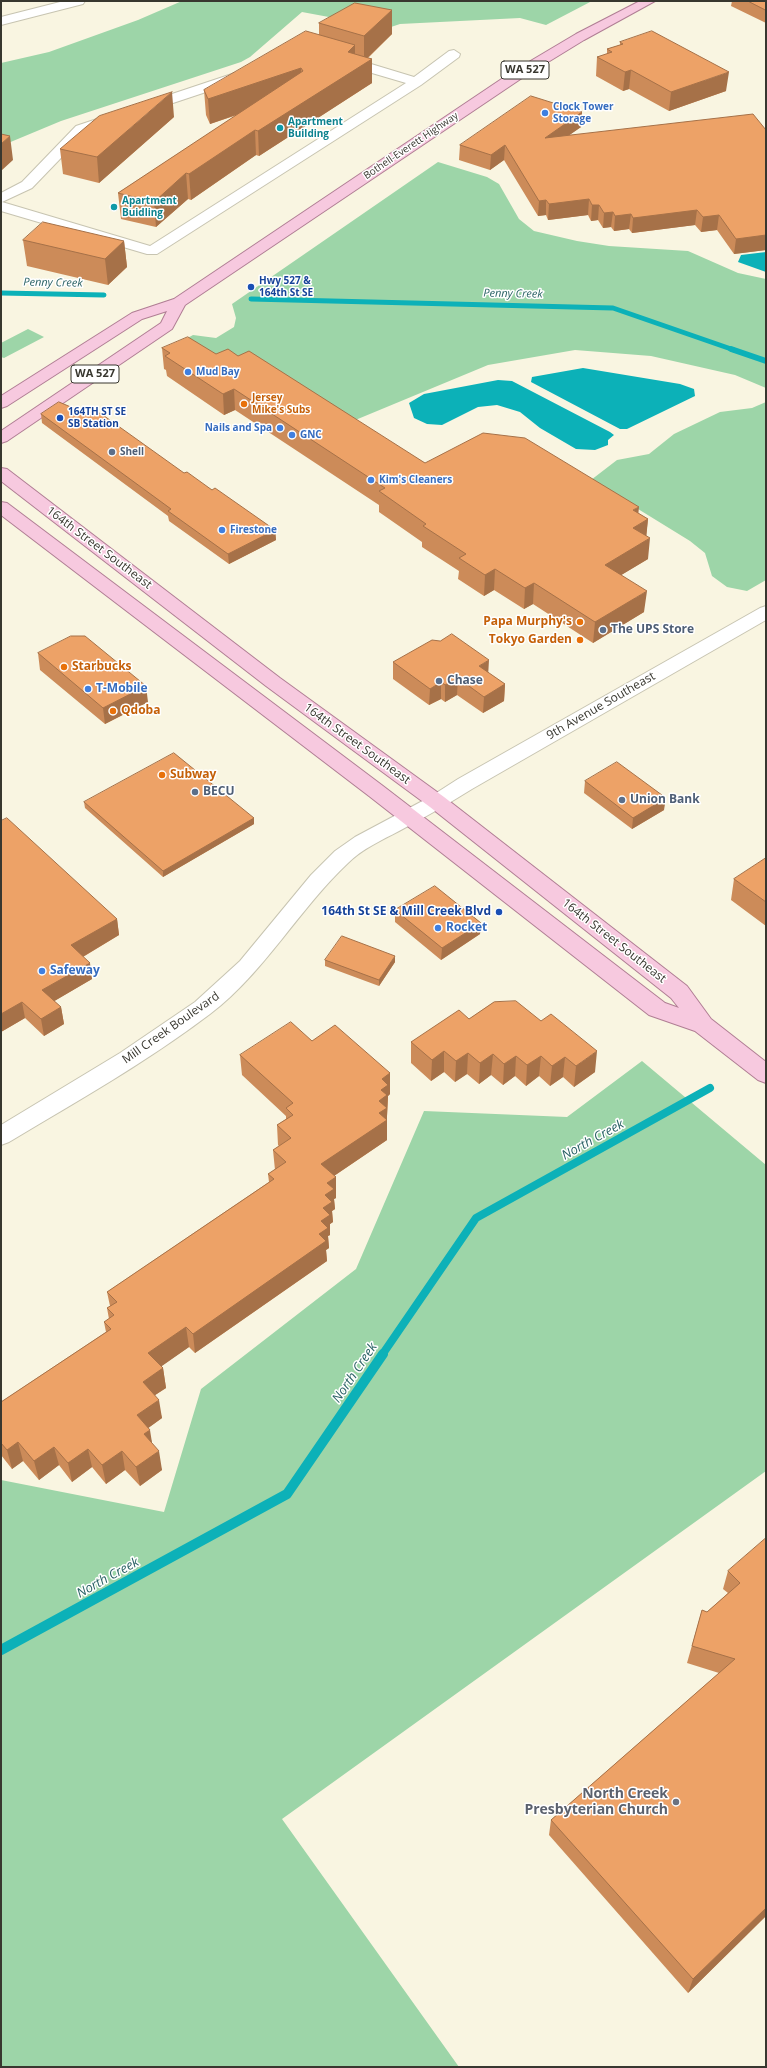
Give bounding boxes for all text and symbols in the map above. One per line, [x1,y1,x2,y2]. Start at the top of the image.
road number: WA 527 [501,61,549,79]
place label: Clock Tower Storage [553,101,614,124]
marker: Clock Tower Storage [540,108,550,118]
street label: Bothell-Everett Highway [361,110,461,182]
place label: Apartment Building [288,116,343,140]
marker: Apartment Building [275,123,285,133]
place label: Apartment Buidling [122,195,177,218]
marker: Apartment Buidling [109,202,119,212]
place label: Hwy 527 & 164th St SE [259,275,313,298]
water label: Penny Creek [23,276,83,290]
marker: Hwy 527 & 164th St SE [246,282,256,292]
water label: Penny Creek [483,287,543,301]
road number: WA 527 [71,365,119,383]
place label: Mud Bay [196,366,239,378]
marker: Mud Bay [183,367,193,377]
place label: Jersey Mike's Subs [252,392,310,416]
marker: Jersey Mike's Subs [239,399,249,409]
place label: 164TH ST SE SB Station [68,406,126,430]
marker: 164TH ST SE SB Station [55,413,65,423]
place label: Nails and Spa [205,422,272,434]
marker: Nails and Spa [275,423,285,433]
place label: GNC [300,429,322,441]
marker: GNC [287,430,297,440]
place label: Shell [120,446,144,458]
marker: Shell [107,447,117,457]
place label: Kim's Cleaners [379,474,452,486]
marker: Kim's Cleaners [366,475,376,485]
street label: 164th Street Southeast [43,504,155,592]
place label: Firestone [230,524,277,536]
marker: Firestone [217,525,227,535]
place label: Papa Murphy's [483,615,572,629]
marker: Papa Murphy's [575,617,585,627]
place label: The UPS Store [611,623,694,637]
marker: The UPS Store [598,625,608,635]
place label: Tokyo Garden [489,633,572,647]
marker: Tokyo Garden [575,635,585,645]
place label: Starbucks [72,660,132,674]
marker: Starbucks [59,662,69,672]
street label: 9th Avenue Southeast [544,669,658,743]
place label: Chase [447,674,483,688]
marker: Chase [434,676,444,686]
place label: T-Mobile [96,682,148,696]
marker: T-Mobile [83,684,93,694]
street label: 164th Street Southeast [301,701,413,787]
place label: Qdoba [121,704,160,718]
marker: Qdoba [108,706,118,716]
place label: Subway [170,768,216,782]
marker: Subway [157,770,167,780]
place label: BECU [203,785,234,799]
marker: BECU [190,787,200,797]
place label: Union Bank [630,793,700,807]
marker: Union Bank [617,795,627,805]
street label: 164th Street Southeast [559,896,669,986]
place label: 164th St SE & Mill Creek Blvd [321,905,491,919]
marker: 164th St SE & Mill Creek Blvd [494,907,504,917]
place label: Rocket [446,921,487,935]
marker: Rocket [433,923,443,933]
place label: Safeway [50,964,100,978]
marker: Safeway [37,966,47,976]
street label: Mill Creek Boulevard [120,989,222,1067]
water label: North Creek [559,1116,627,1164]
water label: North Creek [329,1340,381,1406]
water label: North Creek [74,1554,142,1602]
place label: North Creek Presbyterian Church [524,1786,668,1818]
marker: North Creek Presbyterian Church [671,1797,681,1807]

